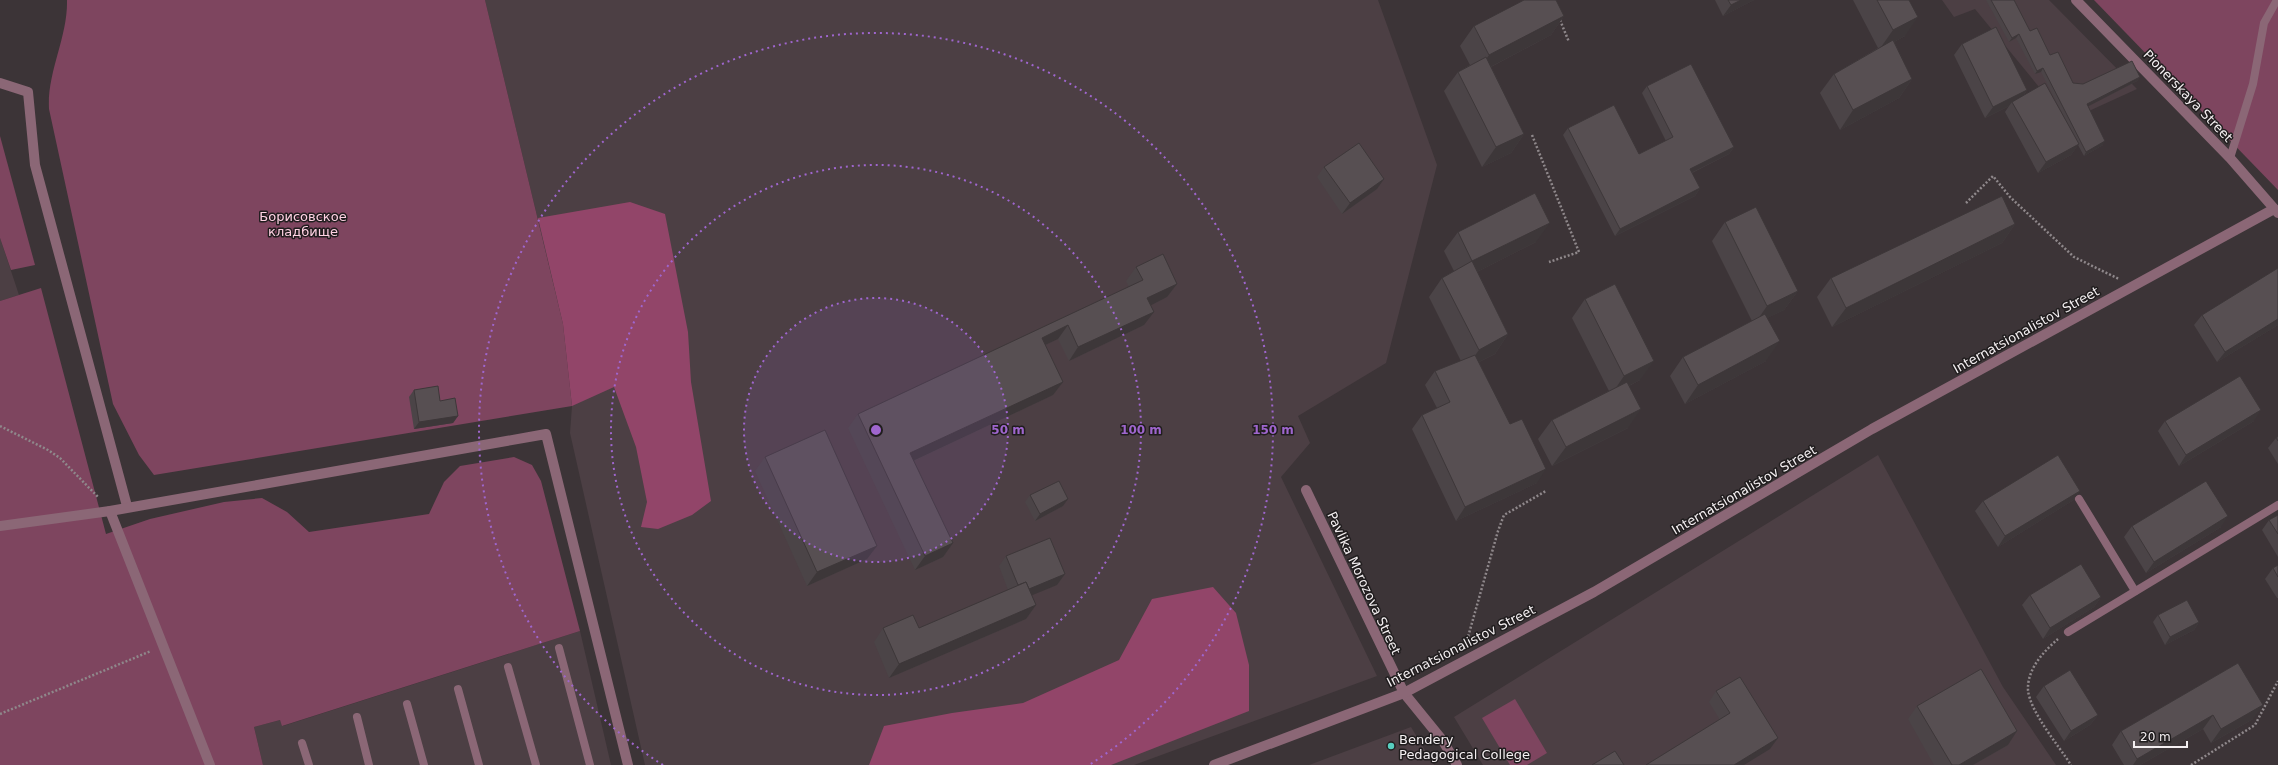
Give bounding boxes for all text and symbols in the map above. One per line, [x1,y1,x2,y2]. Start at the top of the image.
street label: Pionerskaya Street [2140,47,2236,145]
park label: Борисовское кладбище [259,209,347,239]
street label: Internatsionalistov Street [1950,284,2102,376]
centre of rings [869,423,883,437]
text: 50 m [991,423,1025,437]
text: 100 m [1120,423,1162,437]
text: 150 m [1252,423,1294,437]
street label: Internatsionalistov Street [1669,442,1819,538]
street label: Pavlika Morozova Street [1324,509,1404,657]
street label: Internatsionalistov Street [1384,602,1538,690]
scale bar [2134,723,2187,749]
text: 20 m [2140,730,2171,744]
place label: Bendery Pedagogical College [1399,732,1530,762]
marker: Bendery Pedagogical College [1386,741,1396,751]

